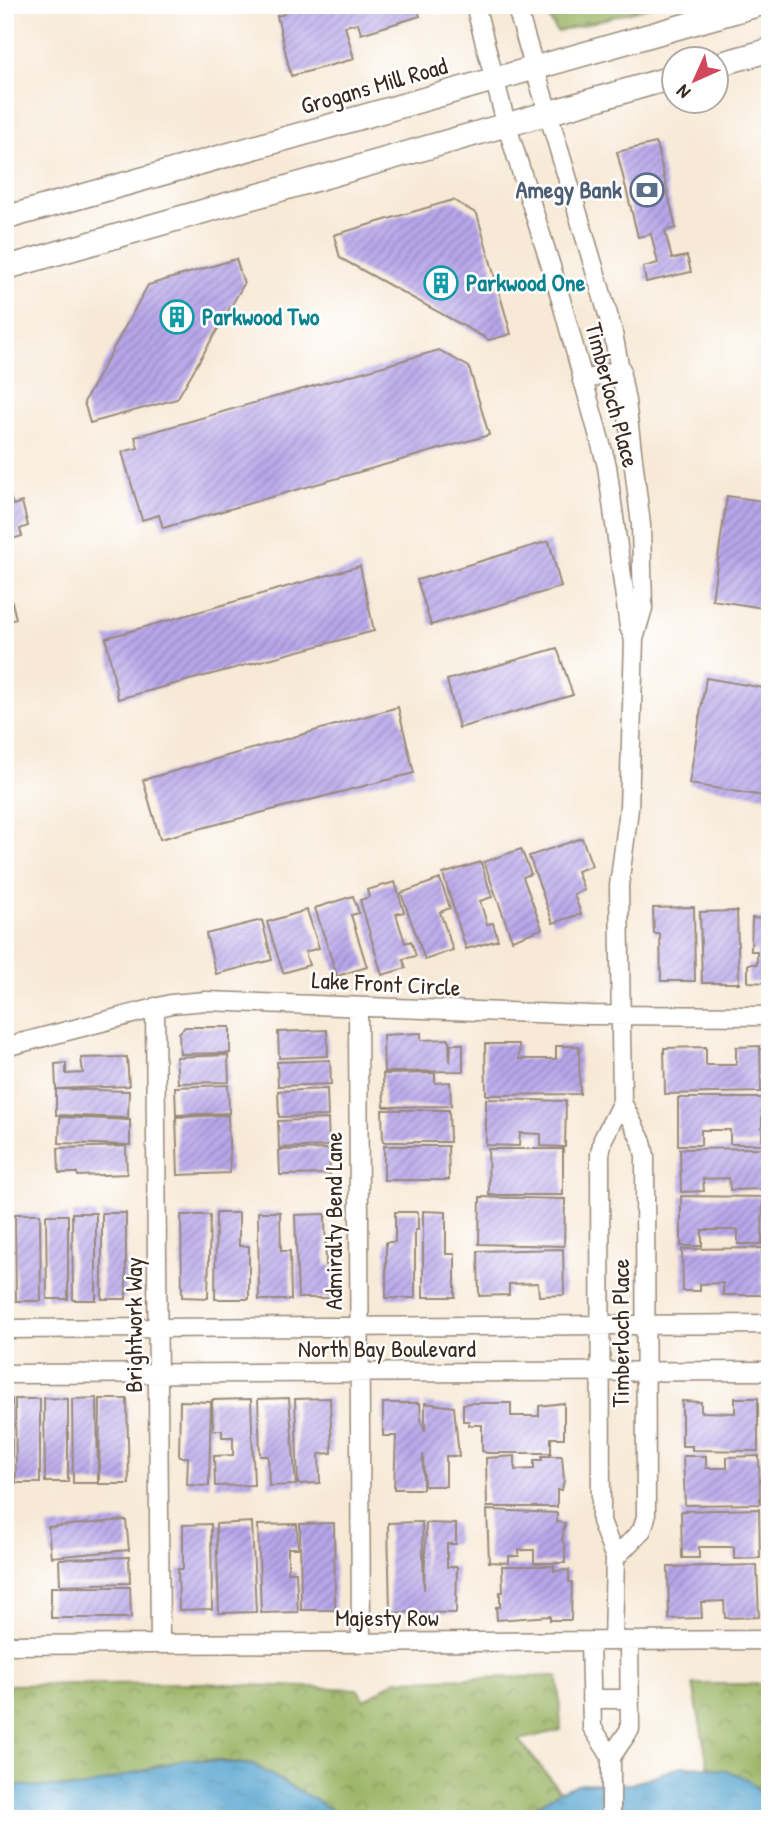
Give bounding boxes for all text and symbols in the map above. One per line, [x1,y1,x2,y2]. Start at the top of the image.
north arrow [660,46,730,116]
street label: Grogans Mill Road [297,49,451,121]
text: N [670,79,696,105]
bank icon: Amegy Bank [628,171,666,209]
place label: Amegy Bank [516,173,622,206]
building icon: Parkwood One [422,264,460,302]
place label: Parkwood One [466,266,586,298]
building icon: Parkwood Two [158,298,196,336]
place label: Parkwood Two [202,300,320,332]
street label: Timberloch Place [578,319,648,471]
street label: Lake Front Circle [311,963,462,1003]
street label: Admiralty Bend Lane [317,1132,349,1310]
street label: Brightwork Way [117,1257,149,1393]
street label: Timberloch Place [604,1258,636,1407]
street label: North Bay Boulevard [298,1332,476,1364]
street label: Majesty Row [335,1601,439,1633]

